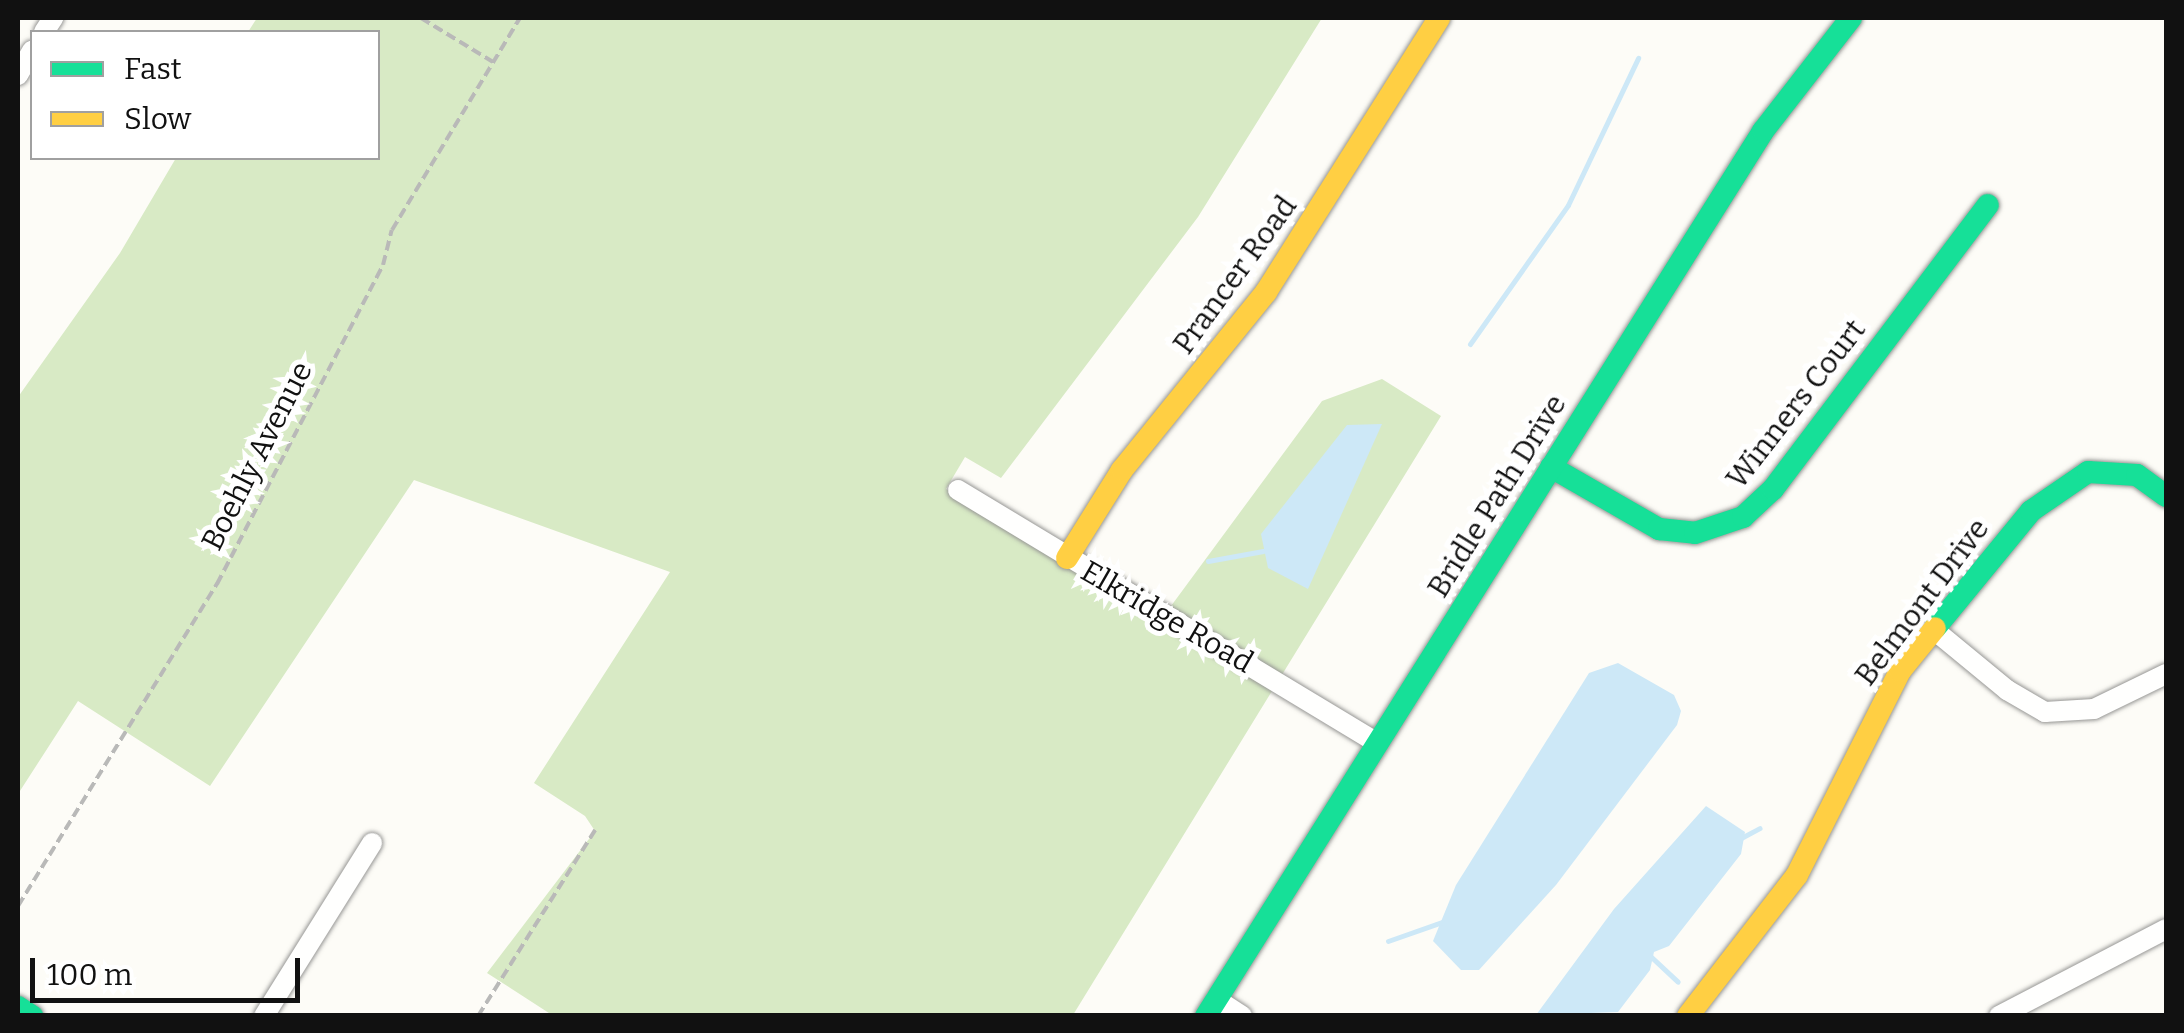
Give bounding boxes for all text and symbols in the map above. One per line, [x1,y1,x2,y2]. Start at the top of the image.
legend [30,30,380,160]
text: Fast [124,51,182,87]
text: Slow [124,101,191,137]
street label: Prancer Road [1166,189,1304,361]
street label: Winners Court [1719,312,1873,496]
street label: Boehly Avenue [194,356,320,556]
street label: Bridle Path Drive [1420,388,1574,604]
street label: Belmont Drive [1848,511,1996,693]
street label: Elkridge Road [1075,553,1259,681]
scale bar [35,938,305,1000]
text: 100 m [47,957,132,993]

